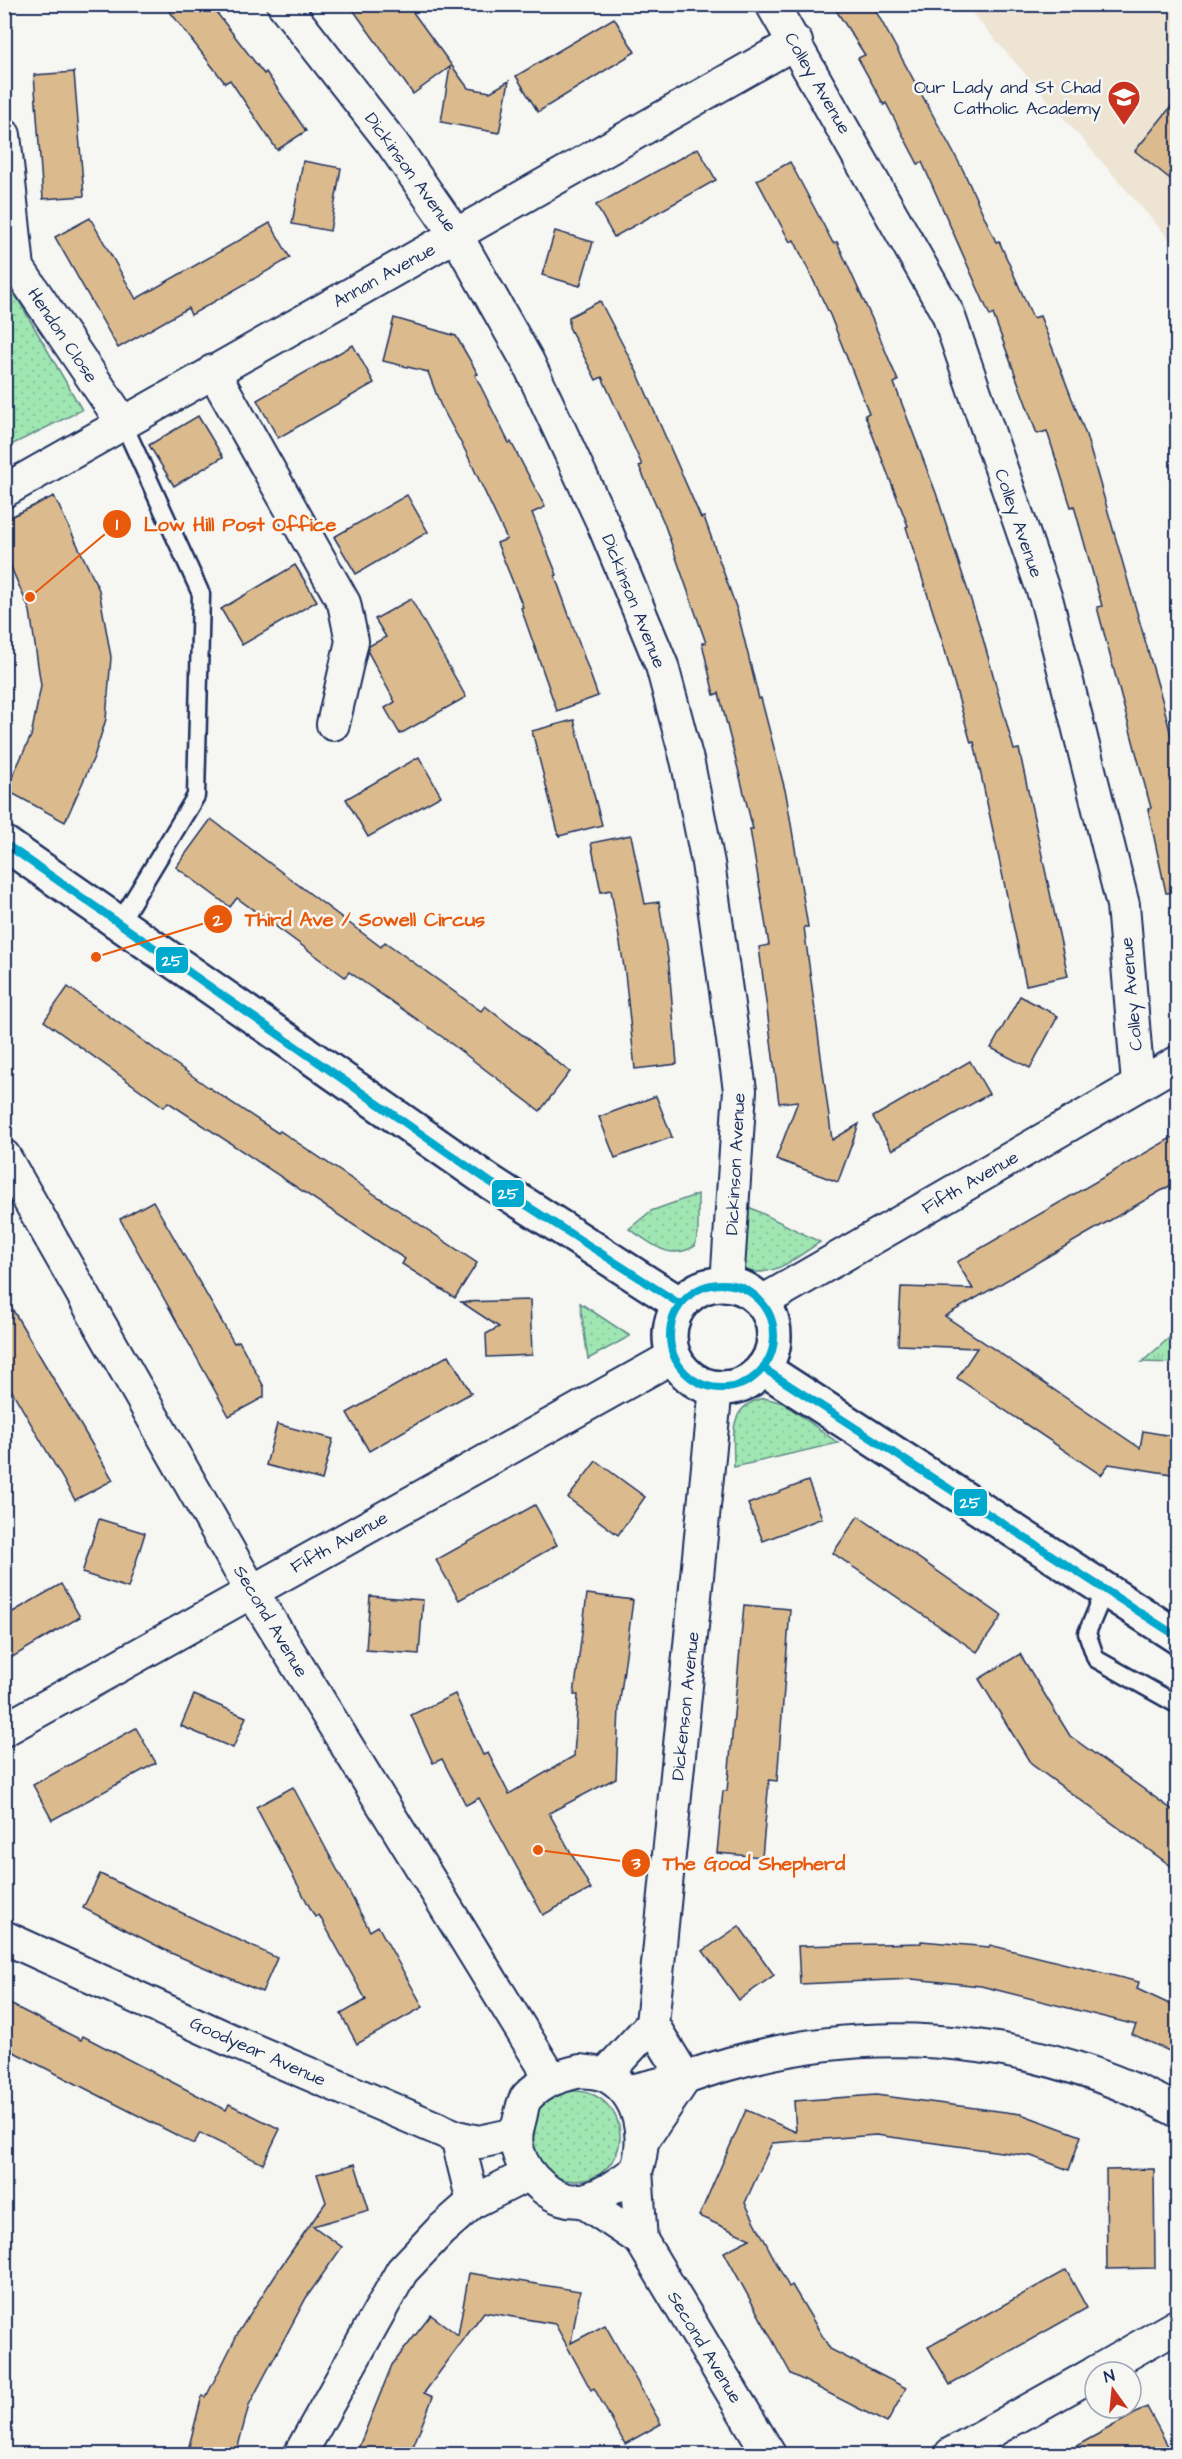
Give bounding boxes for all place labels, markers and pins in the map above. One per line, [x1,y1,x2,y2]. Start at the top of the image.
place label: Our Lady and St Chad Catholic Academy [914,75,1101,122]
school or university icon: Our Lady and St Chad Catholic Academy [1106,79,1142,126]
callout: Low Hill Post Office [102,505,348,543]
callout: Third Ave / Sowell Circus [203,900,497,938]
callout: The Good Shepherd [621,1844,858,1882]

